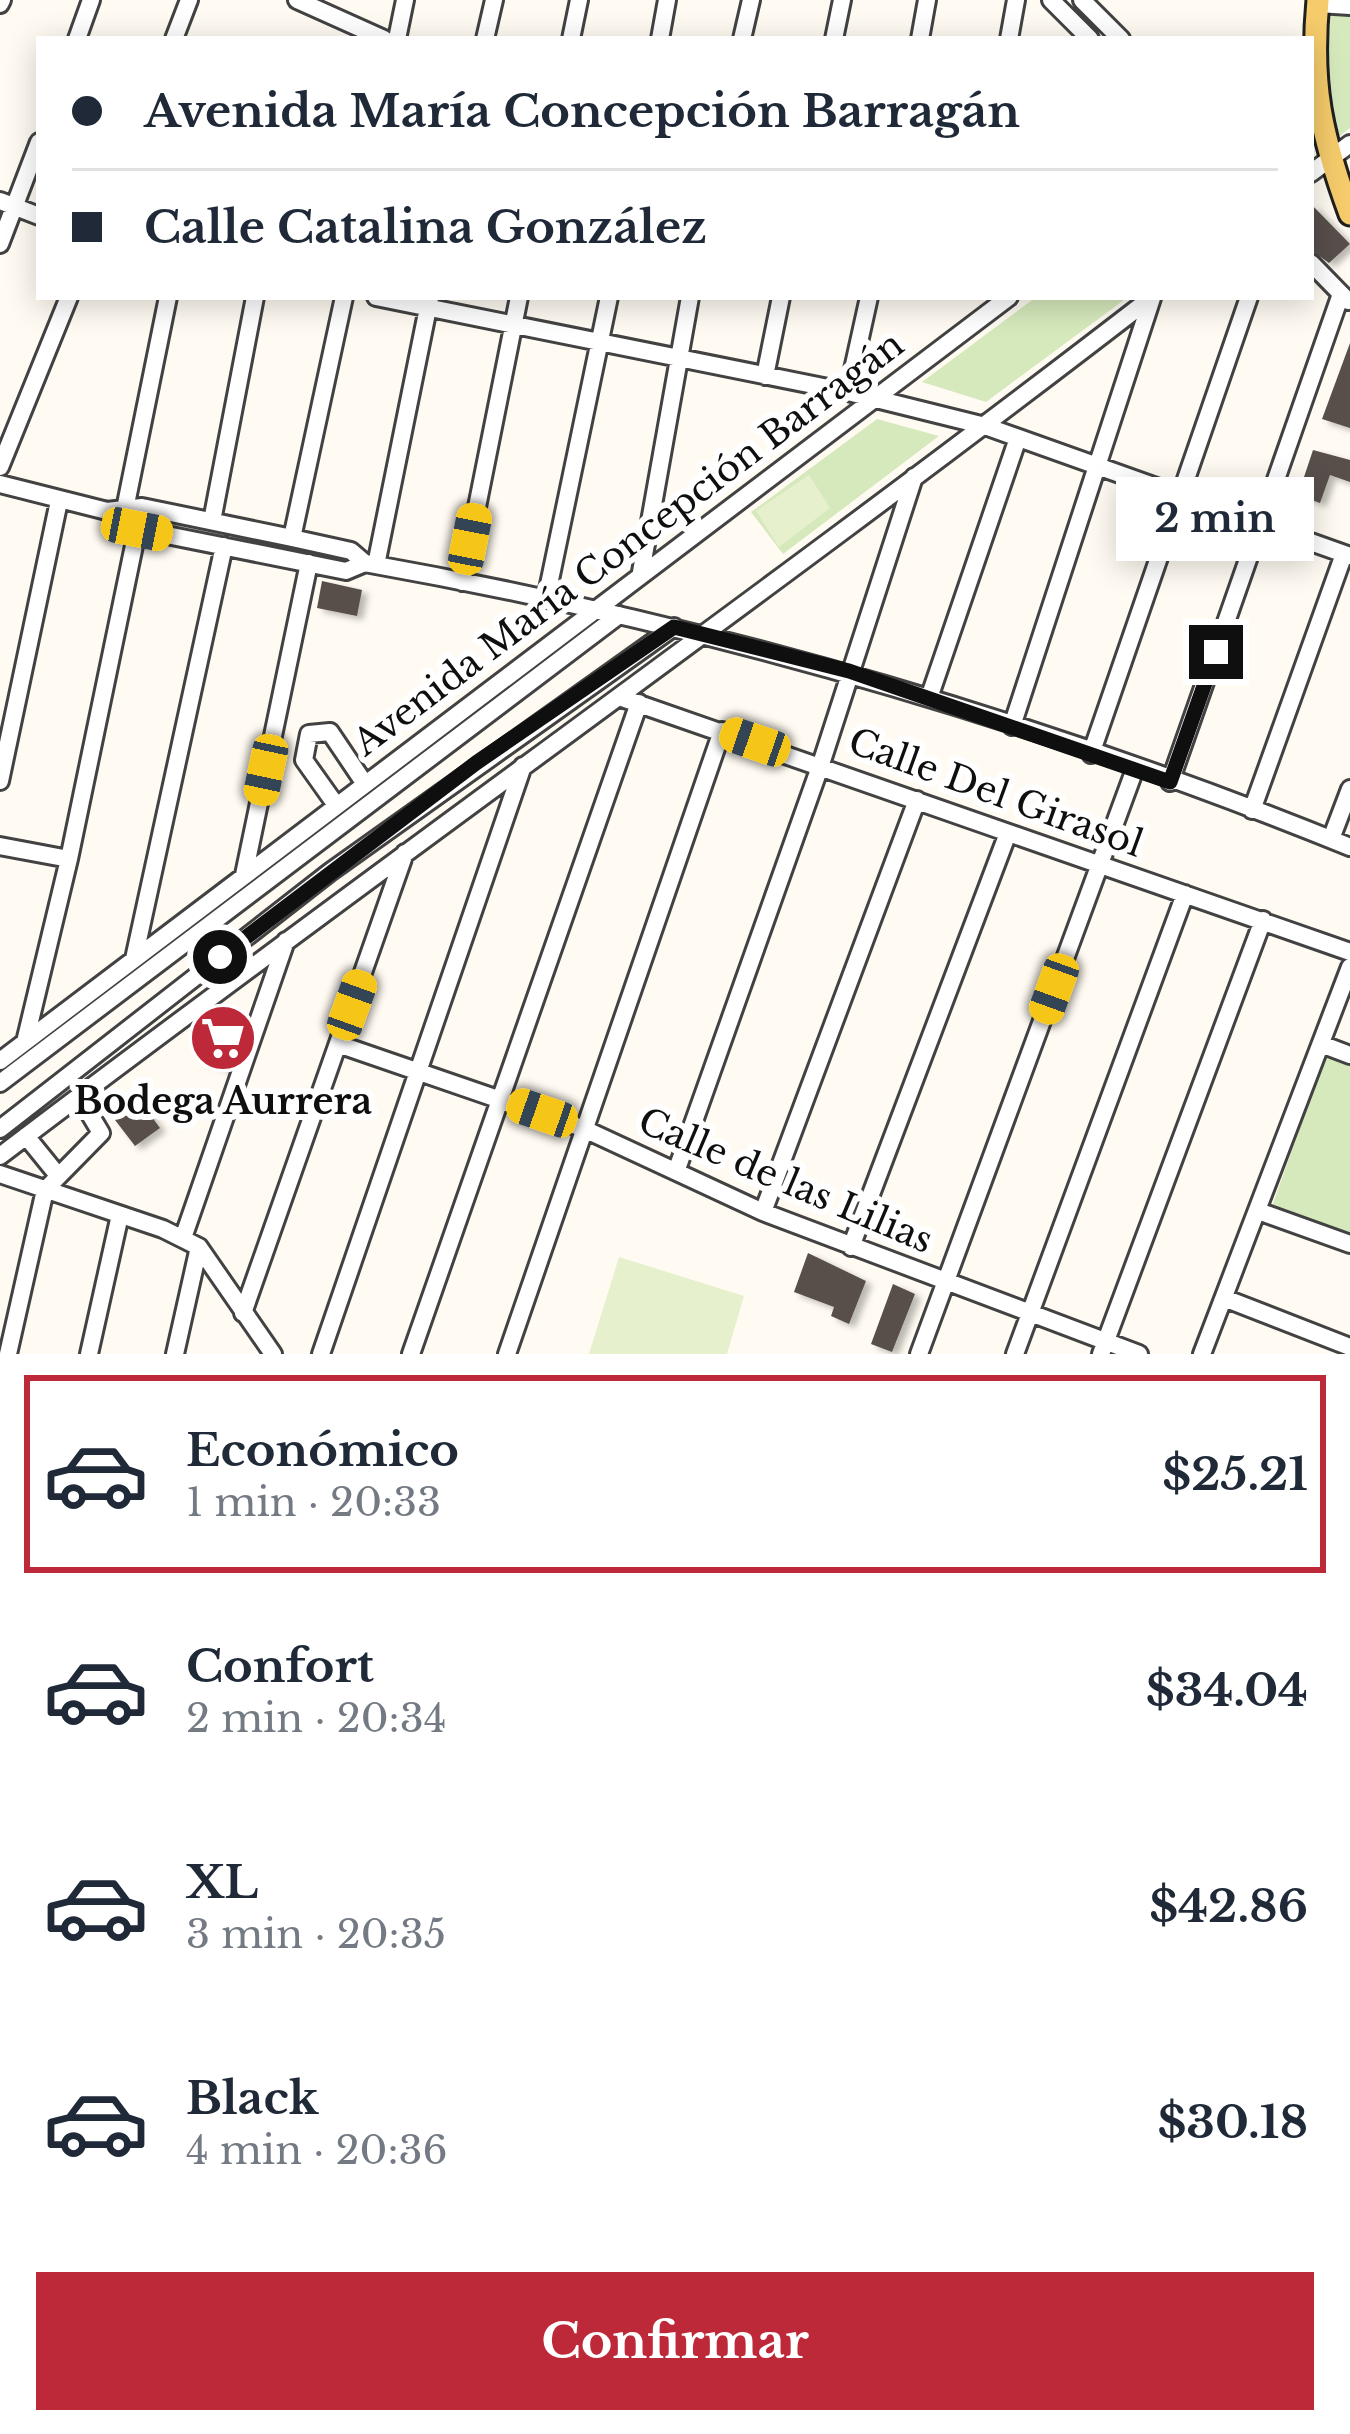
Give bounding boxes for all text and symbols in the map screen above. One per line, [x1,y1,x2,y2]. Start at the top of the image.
text: Avenida María Concepción Barragán [144,83,1020,139]
text: Calle Catalina González [144,199,707,255]
street label: Avenida María Concepción Barragán [343,322,912,766]
callout: 2 min [1117,478,1315,562]
text: 2 min [1154,494,1276,543]
car [445,500,495,578]
car [98,504,176,554]
route end [1189,625,1243,679]
car [715,713,795,771]
street label: Calle Del Girasol [842,718,1149,867]
car [241,731,291,809]
route start [193,930,247,984]
car [1025,949,1083,1029]
car [323,965,381,1045]
supermarket icon: Bodega Aurrera [188,1003,258,1073]
place label: Bodega Aurrera [74,1079,372,1124]
car [502,1084,582,1142]
street label: Calle de las Lilias [632,1098,940,1263]
icon: car [42,1420,150,1528]
text: Económico [186,1422,459,1478]
text: $25.21 [1162,1446,1308,1502]
text: 1 min · 20:33 [186,1478,441,1527]
icon: car [42,1636,150,1744]
text: Confort [186,1638,374,1694]
text: $34.04 [1146,1662,1308,1718]
text: 2 min · 20:34 [186,1694,447,1743]
icon: car [42,1852,150,1960]
text: XL [186,1854,258,1910]
text: $42.86 [1149,1878,1308,1934]
text: 3 min · 20:35 [186,1910,446,1959]
icon: car [42,2068,150,2176]
text: Black [186,2070,319,2126]
text: $30.18 [1157,2094,1308,2150]
text: 4 min · 20:36 [186,2126,448,2175]
button: Confirmar [36,2272,1314,2410]

